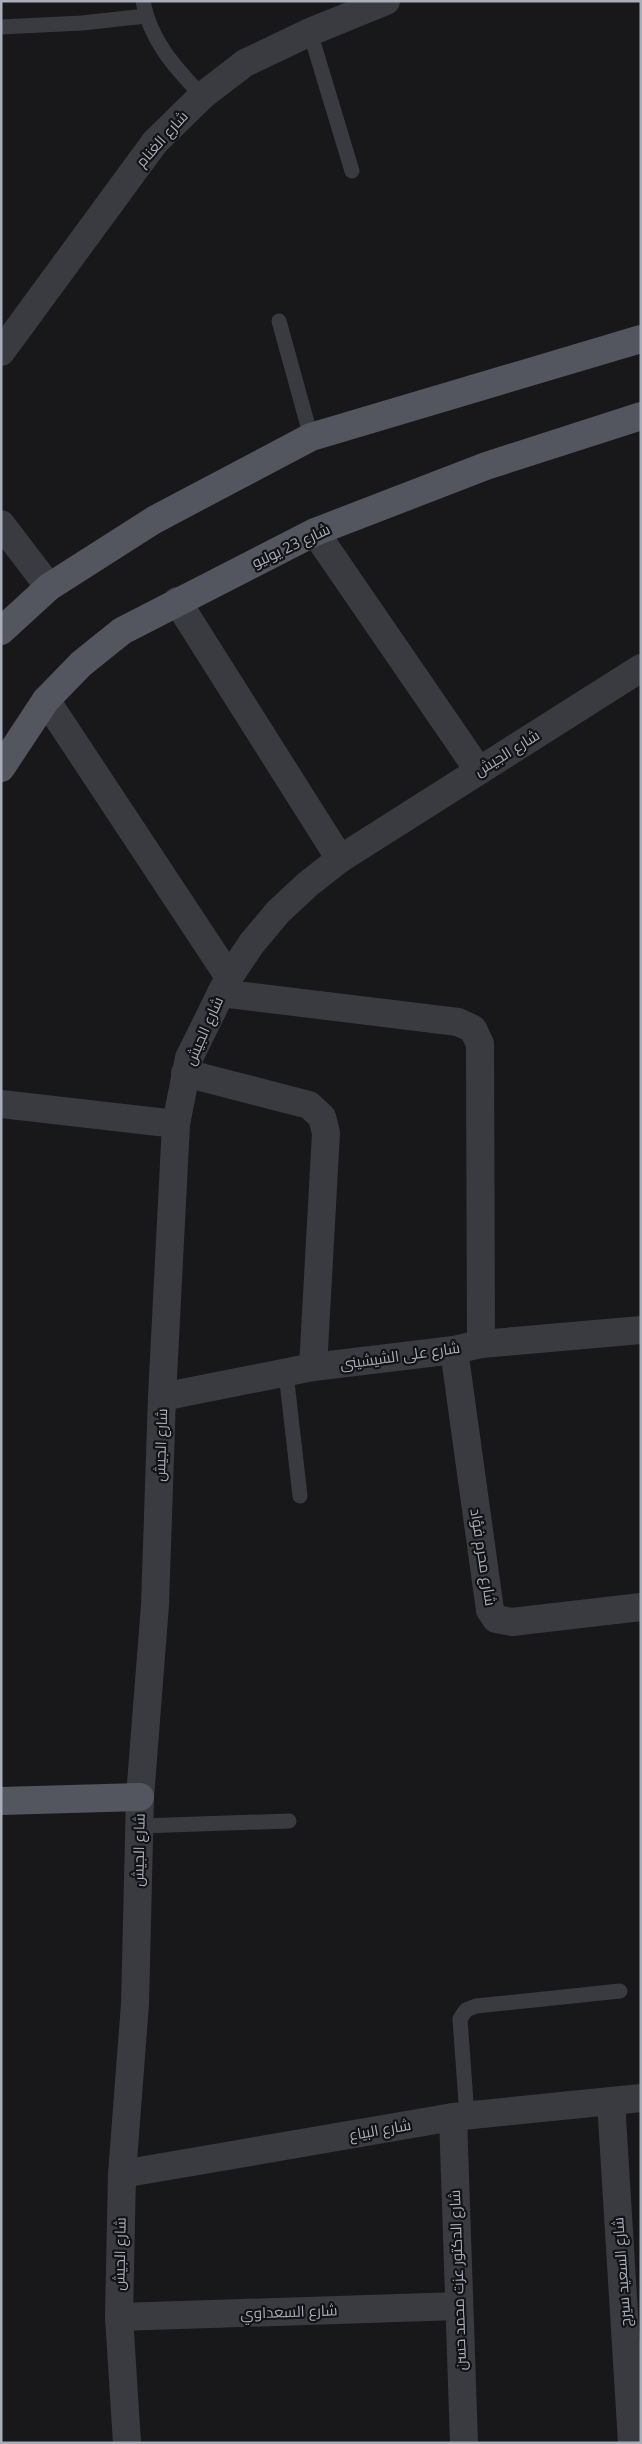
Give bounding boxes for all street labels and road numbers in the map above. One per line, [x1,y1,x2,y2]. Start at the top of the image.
street label: شارع الغنام [131,106,193,172]
street label: شارع 23 يوليو [248,518,334,574]
street label: شارع الجيش [470,724,544,782]
street label: شارع الجيش [179,993,229,1069]
street label: شارع على الشيشينى [339,1337,461,1375]
street label: شارع الجيش [149,1408,173,1482]
street label: شارع محرم فؤاد [464,1507,502,1607]
street label: شارع الجيش [127,1813,151,1887]
street label: شارع البياع [347,2114,413,2146]
street label: شارع الدكتور عزت محمد حسن [444,2189,472,2371]
street label: شارع السعيد سيرج [607,2216,637,2328]
street label: شارع الجيش [108,2217,132,2291]
street label: شارع السعداوي [240,2299,338,2326]

